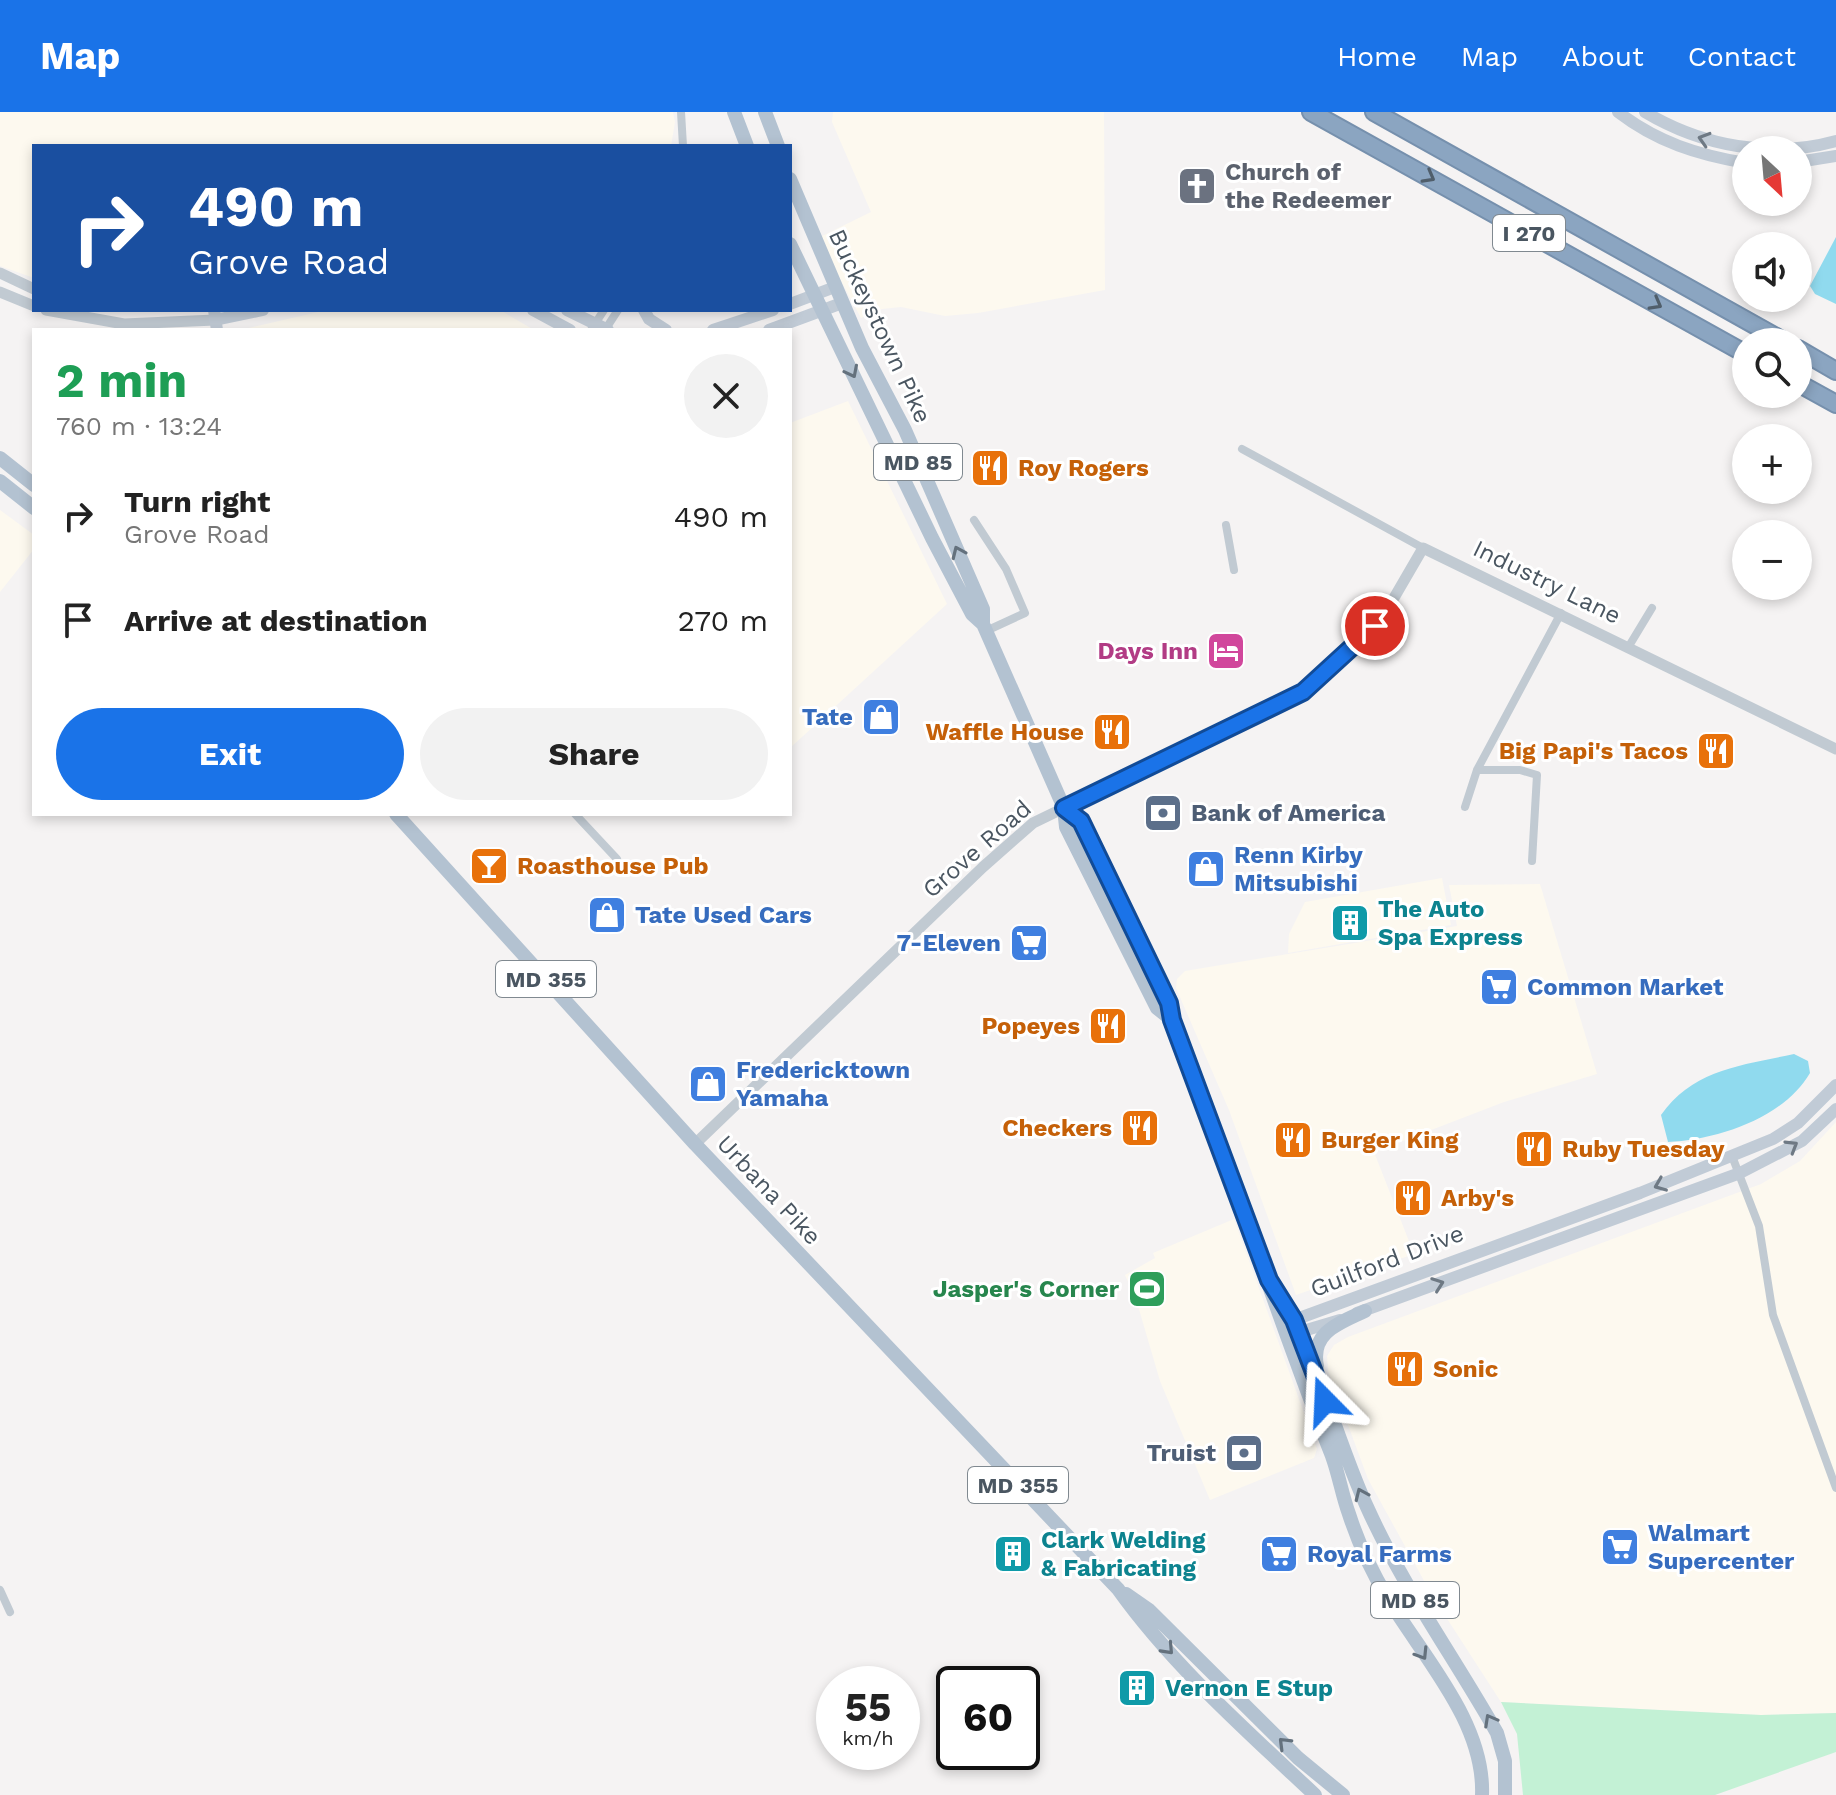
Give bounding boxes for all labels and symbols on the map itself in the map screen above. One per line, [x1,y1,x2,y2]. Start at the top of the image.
one-way arrow [1698,132,1712,148]
north arrow [1732,136,1812,216]
place label: Church of the Redeemer [1225,158,1392,214]
church icon: Church of the Redeemer [1176,165,1218,207]
one-way arrow [1420,167,1434,183]
road number: I 270 [1493,215,1565,251]
street label: Buckeystown Pike [823,225,937,427]
one-way arrow [1647,294,1662,309]
one-way arrow [842,363,858,378]
road number: MD 85 [874,444,962,480]
restaurant icon: Roy Rogers [969,447,1011,489]
place label: Roy Rogers [1018,454,1149,482]
street label: Industry Lane [1469,534,1625,630]
one-way arrow [951,546,967,560]
pin [1341,592,1409,660]
hotel icon: Days Inn [1205,630,1247,672]
place label: Days Inn [1097,637,1198,665]
shop icon: Tate [860,696,902,738]
place label: Tate [802,703,853,731]
restaurant icon: Waffle House [1091,711,1133,753]
place label: Waffle House [925,718,1084,746]
restaurant icon: Big Papi's Tacos [1695,730,1737,772]
place label: Big Papi's Tacos [1499,737,1688,765]
bank icon: Bank of America [1142,792,1184,834]
street label: Grove Road [917,794,1037,904]
place label: Bank of America [1191,799,1385,827]
place label: Renn Kirby Mitsubishi [1234,841,1363,897]
bar icon: Roasthouse Pub [468,845,510,887]
shop icon: Renn Kirby Mitsubishi [1185,848,1227,890]
place label: Roasthouse Pub [517,852,709,880]
shop icon: Tate Used Cars [586,894,628,936]
place label: The Auto Spa Express [1378,895,1523,951]
place label: Tate Used Cars [635,901,812,929]
building icon: The Auto Spa Express [1329,902,1371,944]
supermarket icon: 7-Eleven [1008,922,1050,964]
place label: 7-Eleven [897,929,1001,957]
road number: MD 355 [496,961,596,997]
supermarket icon: Common Market [1478,966,1520,1008]
place label: Common Market [1527,973,1724,1001]
restaurant icon: Popeyes [1087,1005,1129,1047]
place label: Popeyes [981,1012,1080,1040]
place label: Fredericktown Yamaha [736,1056,910,1112]
shop icon: Fredericktown Yamaha [687,1063,729,1105]
restaurant icon: Checkers [1119,1107,1161,1149]
place label: Checkers [1002,1114,1112,1142]
restaurant icon: Burger King [1272,1119,1314,1161]
place label: Burger King [1321,1126,1459,1154]
restaurant icon: Ruby Tuesday [1513,1128,1555,1170]
street label: Urbana Pike [711,1129,827,1251]
place label: Ruby Tuesday [1562,1135,1725,1163]
one-way arrow [1783,1141,1798,1156]
one-way arrow [1654,1175,1668,1192]
restaurant icon: Arby's [1392,1177,1434,1219]
place label: Arby's [1441,1184,1514,1212]
street label: Guilford Drive [1306,1219,1468,1303]
sports icon: Jasper's Corner [1126,1268,1168,1310]
place label: Jasper's Corner [933,1275,1120,1303]
one-way arrow [1430,1277,1444,1294]
restaurant icon: Sonic [1384,1348,1426,1390]
place label: Sonic [1433,1355,1498,1383]
position arrow [1283,1359,1367,1443]
bank icon: Truist [1223,1432,1265,1474]
place label: Truist [1146,1439,1217,1467]
road number: MD 355 [968,1467,1068,1503]
one-way arrow [1355,1488,1371,1503]
place label: Walmart Supercenter [1648,1519,1795,1575]
place label: Clark Welding & Fabricating [1041,1526,1206,1582]
supermarket icon: Walmart Supercenter [1599,1526,1641,1568]
building icon: Clark Welding & Fabricating [992,1533,1034,1575]
supermarket icon: Royal Farms [1258,1533,1300,1575]
place label: Royal Farms [1307,1540,1452,1568]
road number: MD 85 [1371,1582,1459,1618]
one-way arrow [1159,1640,1174,1654]
one-way arrow [1412,1645,1427,1660]
speed limit sign: 60 [936,1666,1040,1770]
building icon: Vernon E Stup [1116,1667,1158,1709]
place label: Vernon E Stup [1165,1674,1333,1702]
one-way arrow [1484,1714,1500,1729]
one-way arrow [1279,1738,1293,1753]

